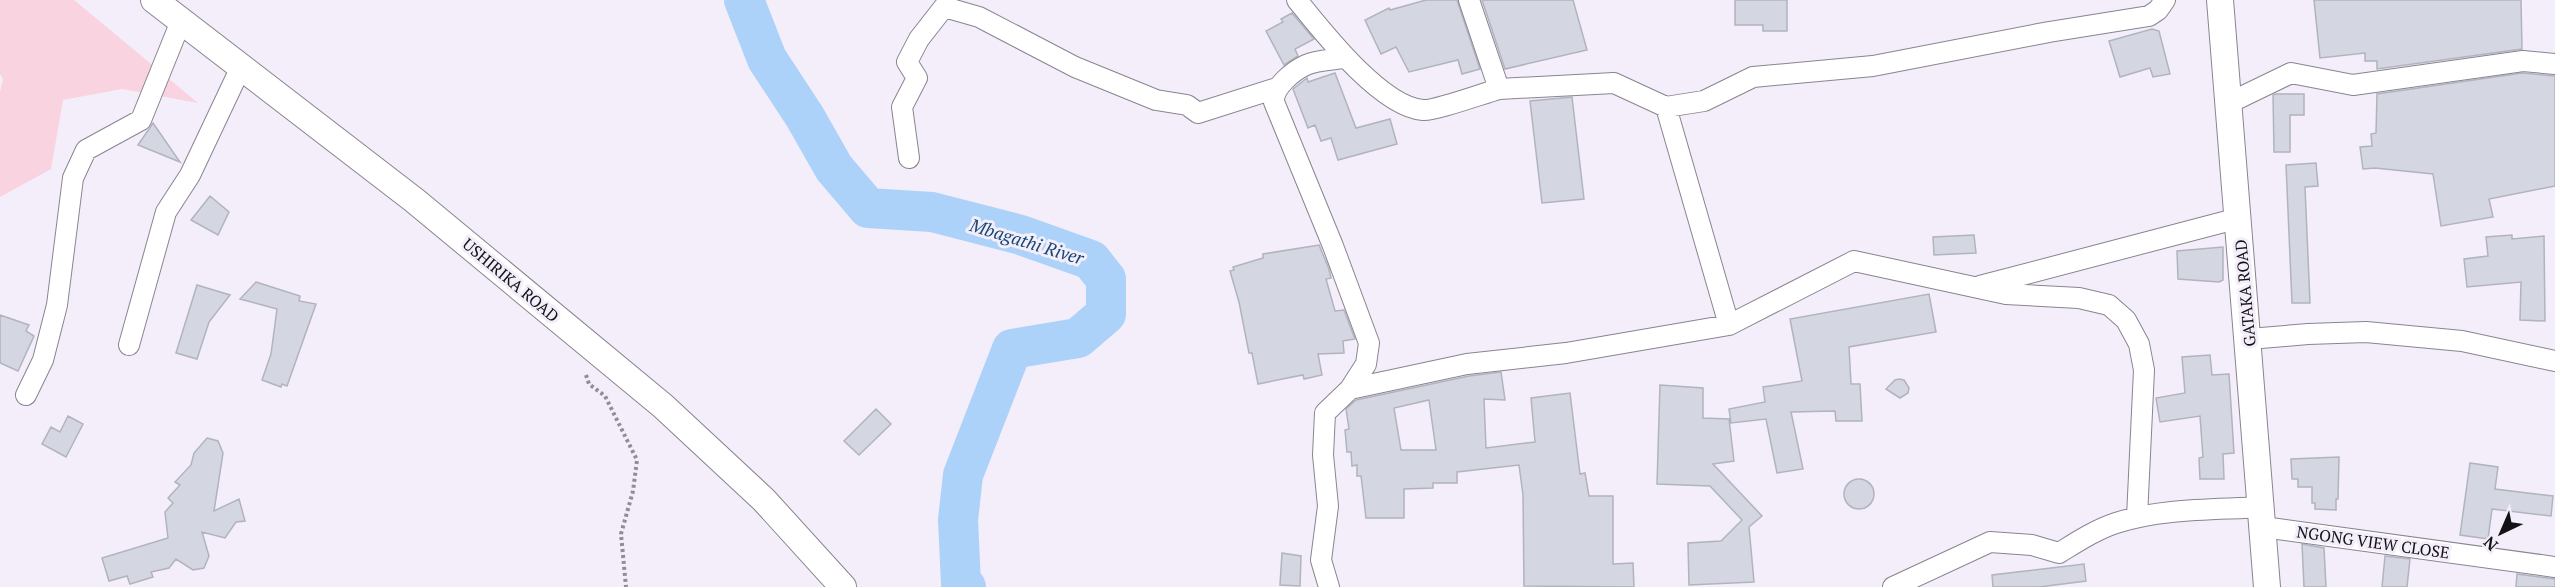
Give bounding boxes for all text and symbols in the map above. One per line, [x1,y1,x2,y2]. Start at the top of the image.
water label: Mbagathi River [966,212,1088,270]
street label: USHIRIKA ROAD [458,233,564,327]
street label: GATAKA ROAD [2229,238,2261,348]
north arrow [2471,503,2531,563]
street label: NGONG VIEW CLOSE [2295,520,2451,564]
text: N [2479,532,2503,556]

